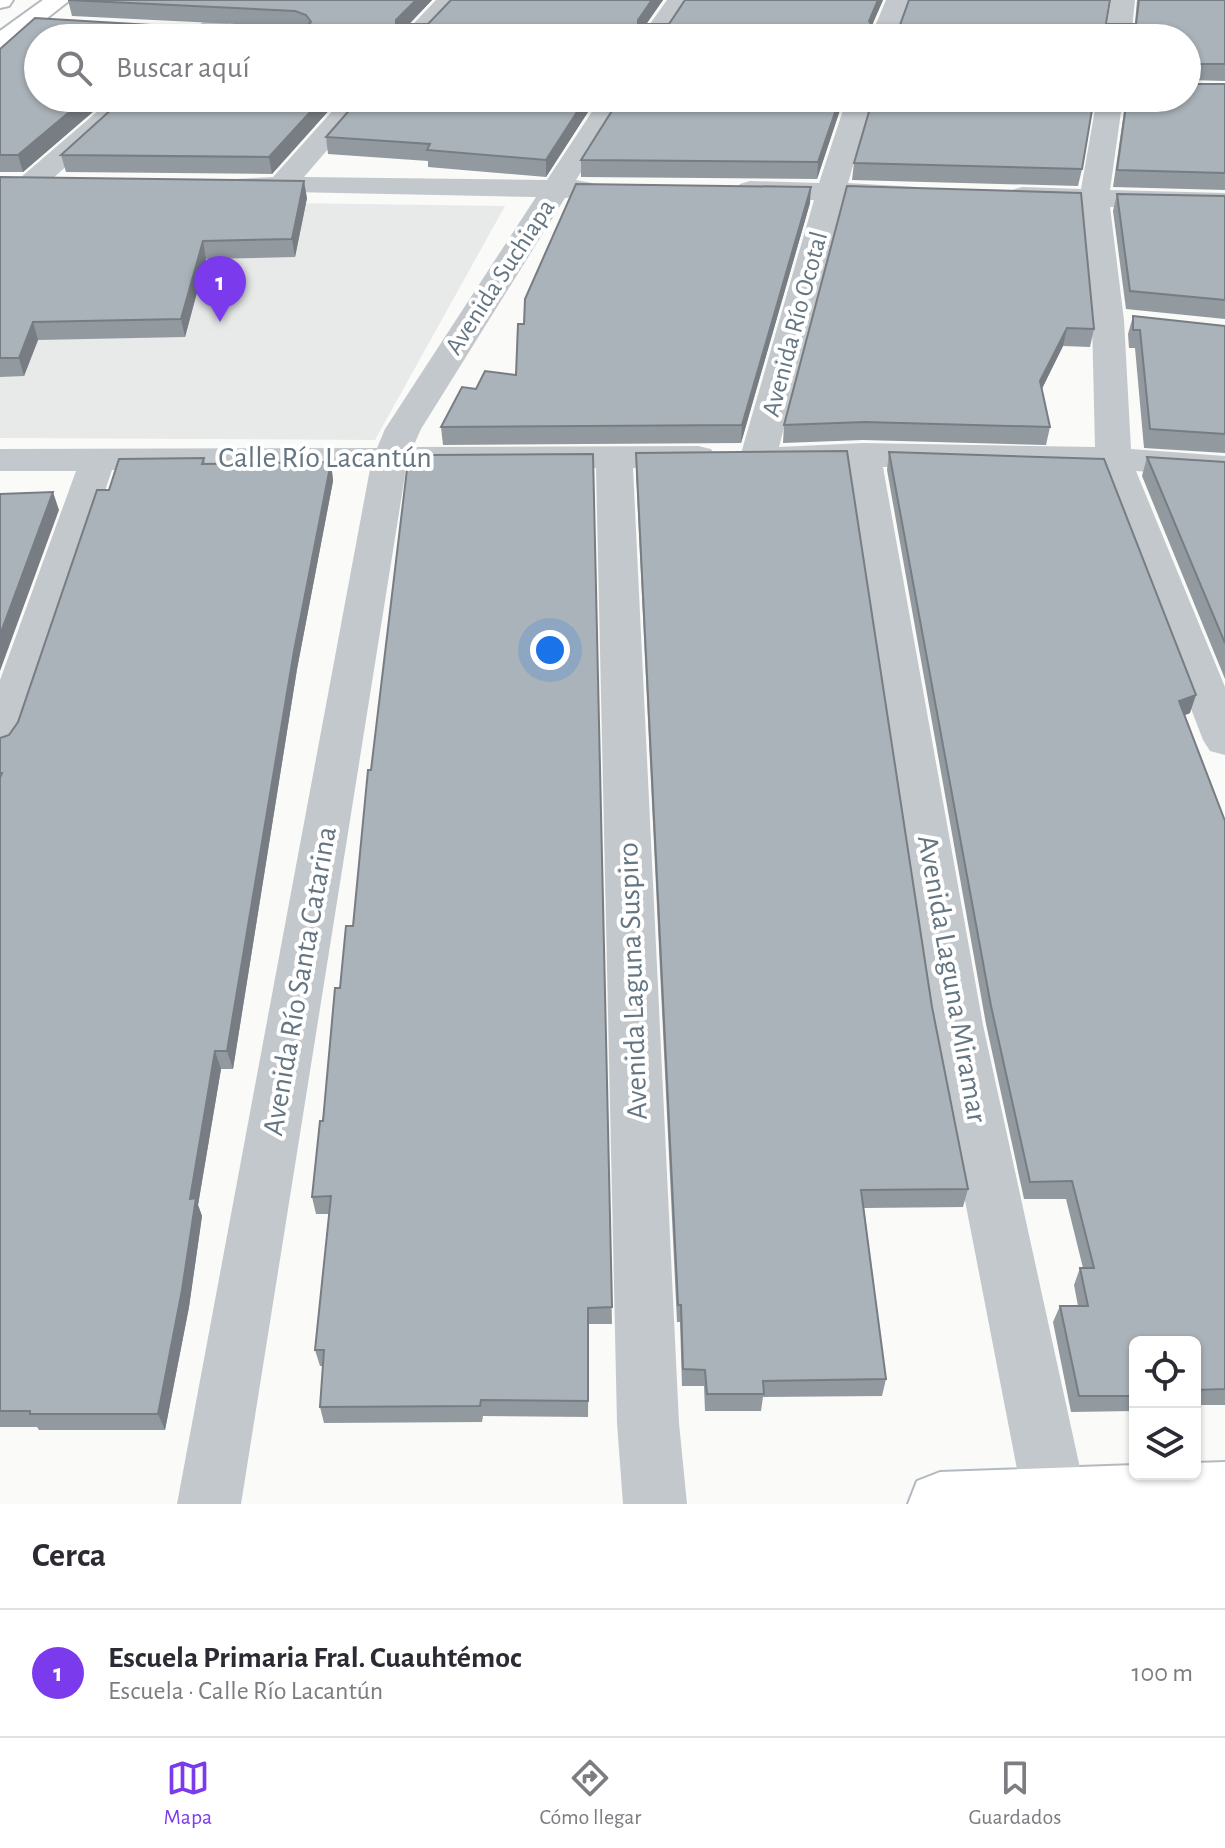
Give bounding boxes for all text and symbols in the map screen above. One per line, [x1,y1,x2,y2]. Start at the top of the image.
search box [24,24,1201,112]
icon: search [52,46,96,90]
text: Buscar aquí [116,53,250,83]
street label: Avenida Suchiapa [440,195,560,359]
street label: Avenida Río Ocotal [758,229,832,419]
pin: 1 [194,256,246,322]
street label: Calle Río Lacantún [218,443,432,473]
your location [530,630,570,670]
street label: Avenida Río Santa Catarina [258,824,342,1138]
street label: Avenida Laguna Miramar [912,833,992,1125]
street label: Avenida Laguna Suspiro [613,842,653,1120]
map controls [1129,1336,1201,1480]
button: locate [1129,1336,1201,1408]
button: layers [1129,1408,1201,1480]
text: Cerca [32,1539,106,1573]
text: Escuela Primaria Fral. Cuauhtémoc [108,1643,522,1673]
text: 1 [53,1660,63,1686]
text: 100 m [1132,1660,1193,1686]
text: Escuela · Calle Río Lacantún [108,1678,383,1704]
tab: Mapa [164,1756,212,1830]
tab: Cómo llegar [539,1756,641,1830]
tab: Guardados [968,1756,1061,1830]

